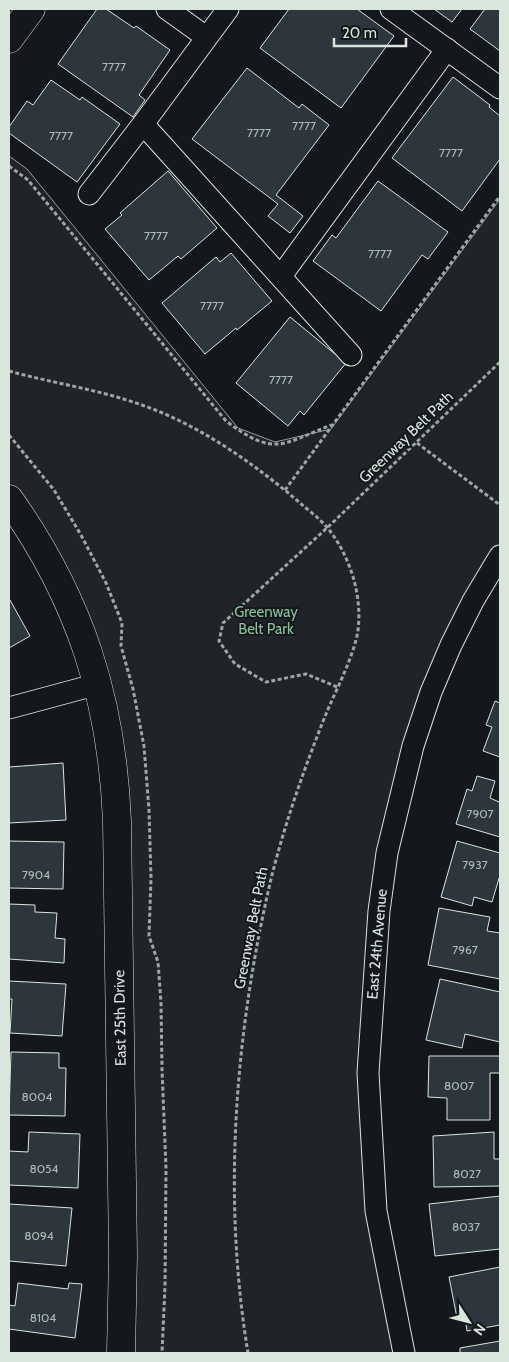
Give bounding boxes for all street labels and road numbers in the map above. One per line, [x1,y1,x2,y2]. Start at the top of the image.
street label: Greenway Belt Path [355,387,457,487]
street label: Greenway Belt Path [230,865,272,991]
street label: East 24th Avenue [363,888,391,1000]
street label: East 25th Drive [110,969,130,1066]

